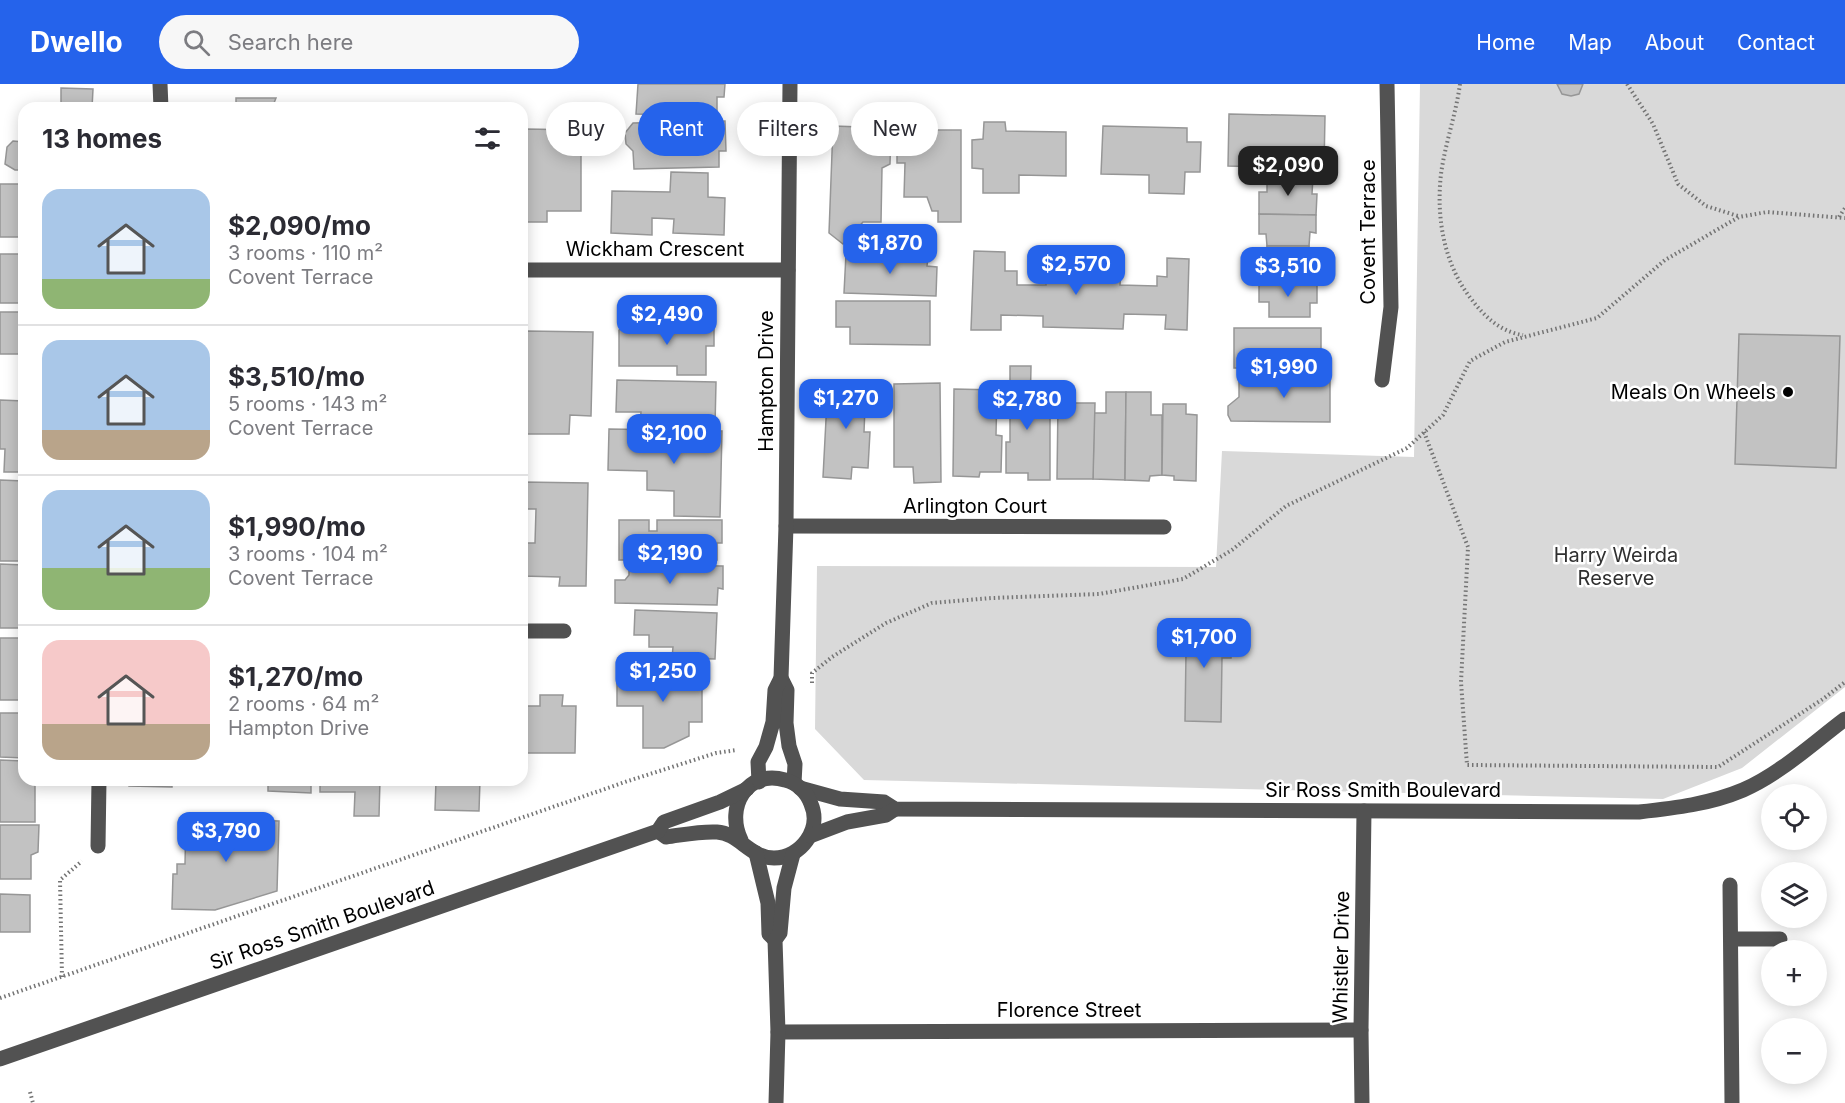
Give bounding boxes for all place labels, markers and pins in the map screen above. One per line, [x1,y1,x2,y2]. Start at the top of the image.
pin: $2,090 [1239,146,1337,197]
pin: $1,870 [841,224,939,275]
pin: $2,570 [1027,245,1125,296]
pin: $3,510 [1239,247,1337,298]
pin: $2,490 [618,295,716,346]
pin: $1,990 [1235,348,1333,399]
pin: $1,270 [797,379,895,430]
pin: $2,780 [978,380,1076,431]
place label: Meals On Wheels [1611,380,1776,404]
marker: Meals On Wheels [1781,385,1795,399]
pin: $2,100 [625,414,723,465]
pin: $2,190 [621,534,719,585]
pin: $1,700 [1155,618,1253,669]
pin: $1,250 [614,652,712,703]
pin: $3,790 [177,812,275,863]

